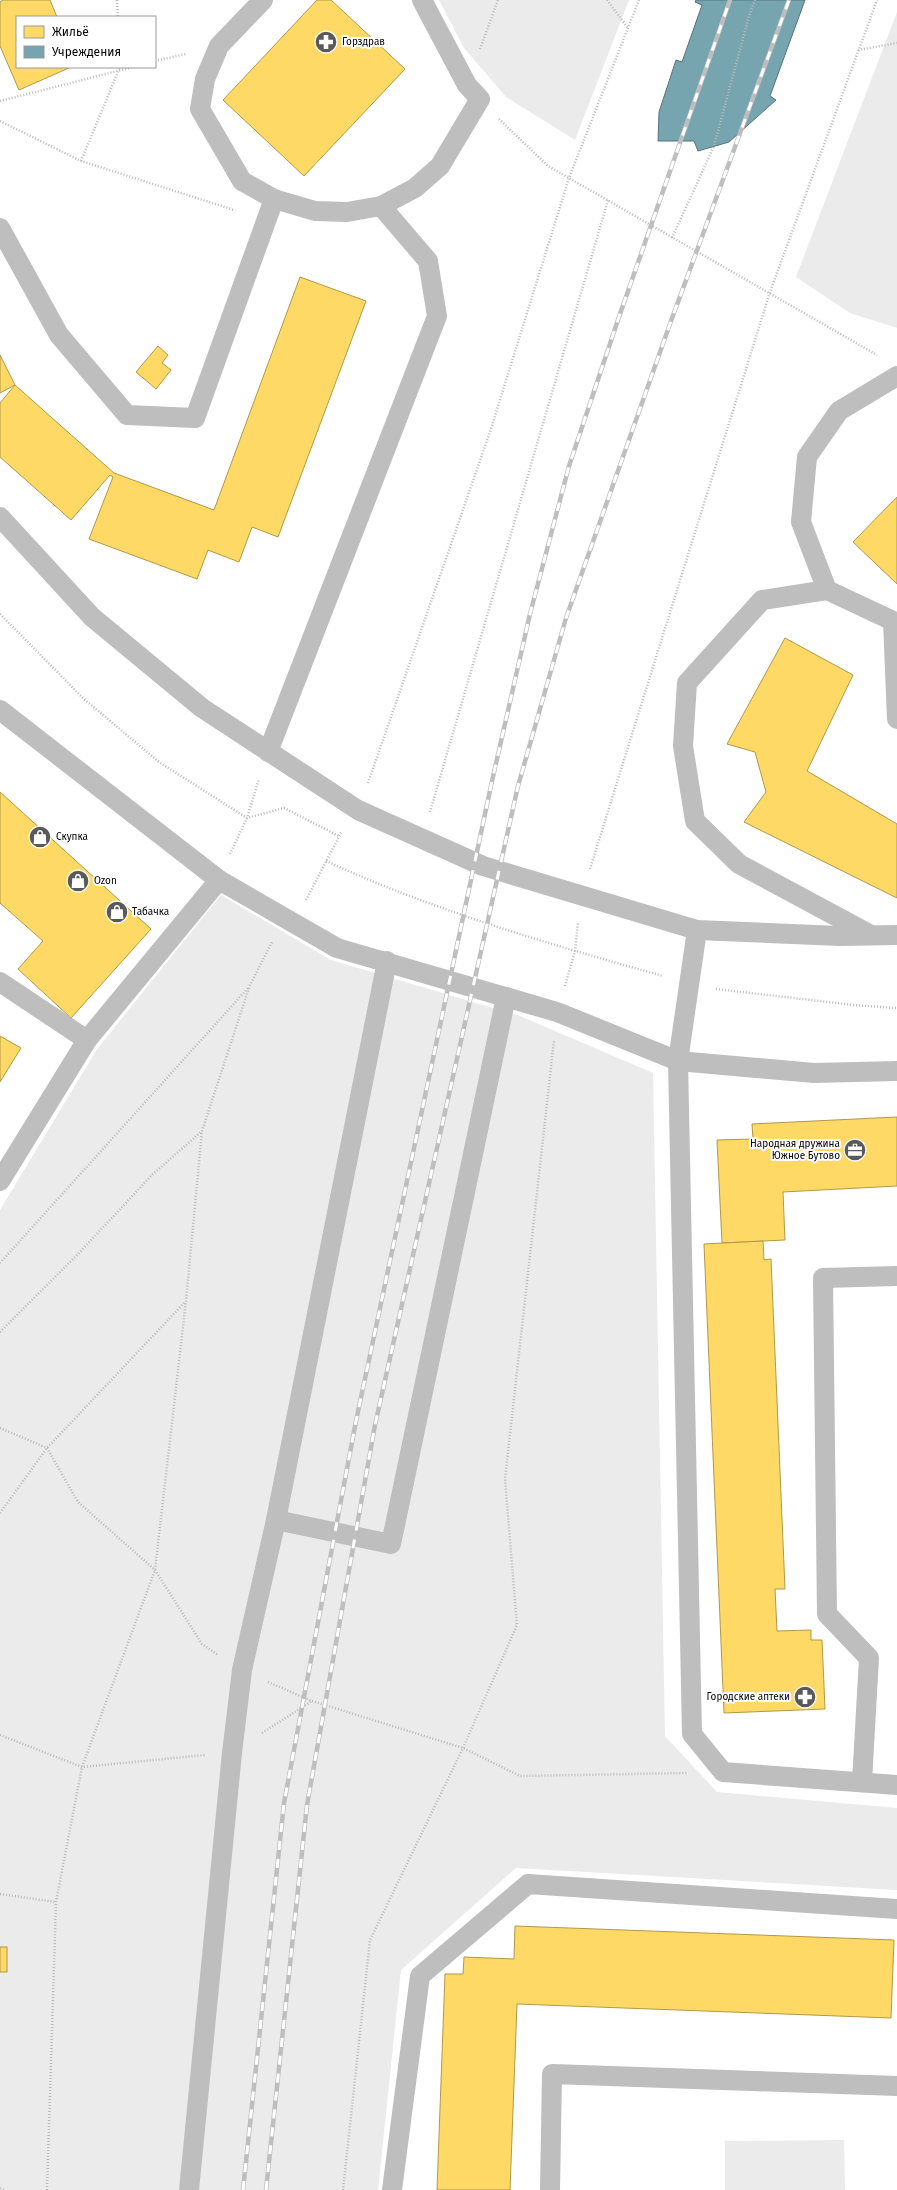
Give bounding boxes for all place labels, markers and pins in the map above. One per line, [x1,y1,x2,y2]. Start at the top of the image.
pharmacy icon: Горздрав [313,29,339,55]
place label: Горздрав [342,36,385,48]
shop icon: Скупка [27,824,53,850]
place label: Скупка [56,831,88,843]
shop icon: Ozon [65,868,91,894]
place label: Ozon [94,875,117,887]
shop icon: Табачка [104,899,130,925]
place label: Табачка [132,906,169,918]
office icon: Народная дружина Южное Бутово [842,1137,868,1163]
place label: Народная дружина Южное Бутово [750,1138,840,1162]
pharmacy icon: Городские аптеки [792,1684,818,1710]
place label: Городские аптеки [707,1691,790,1703]

